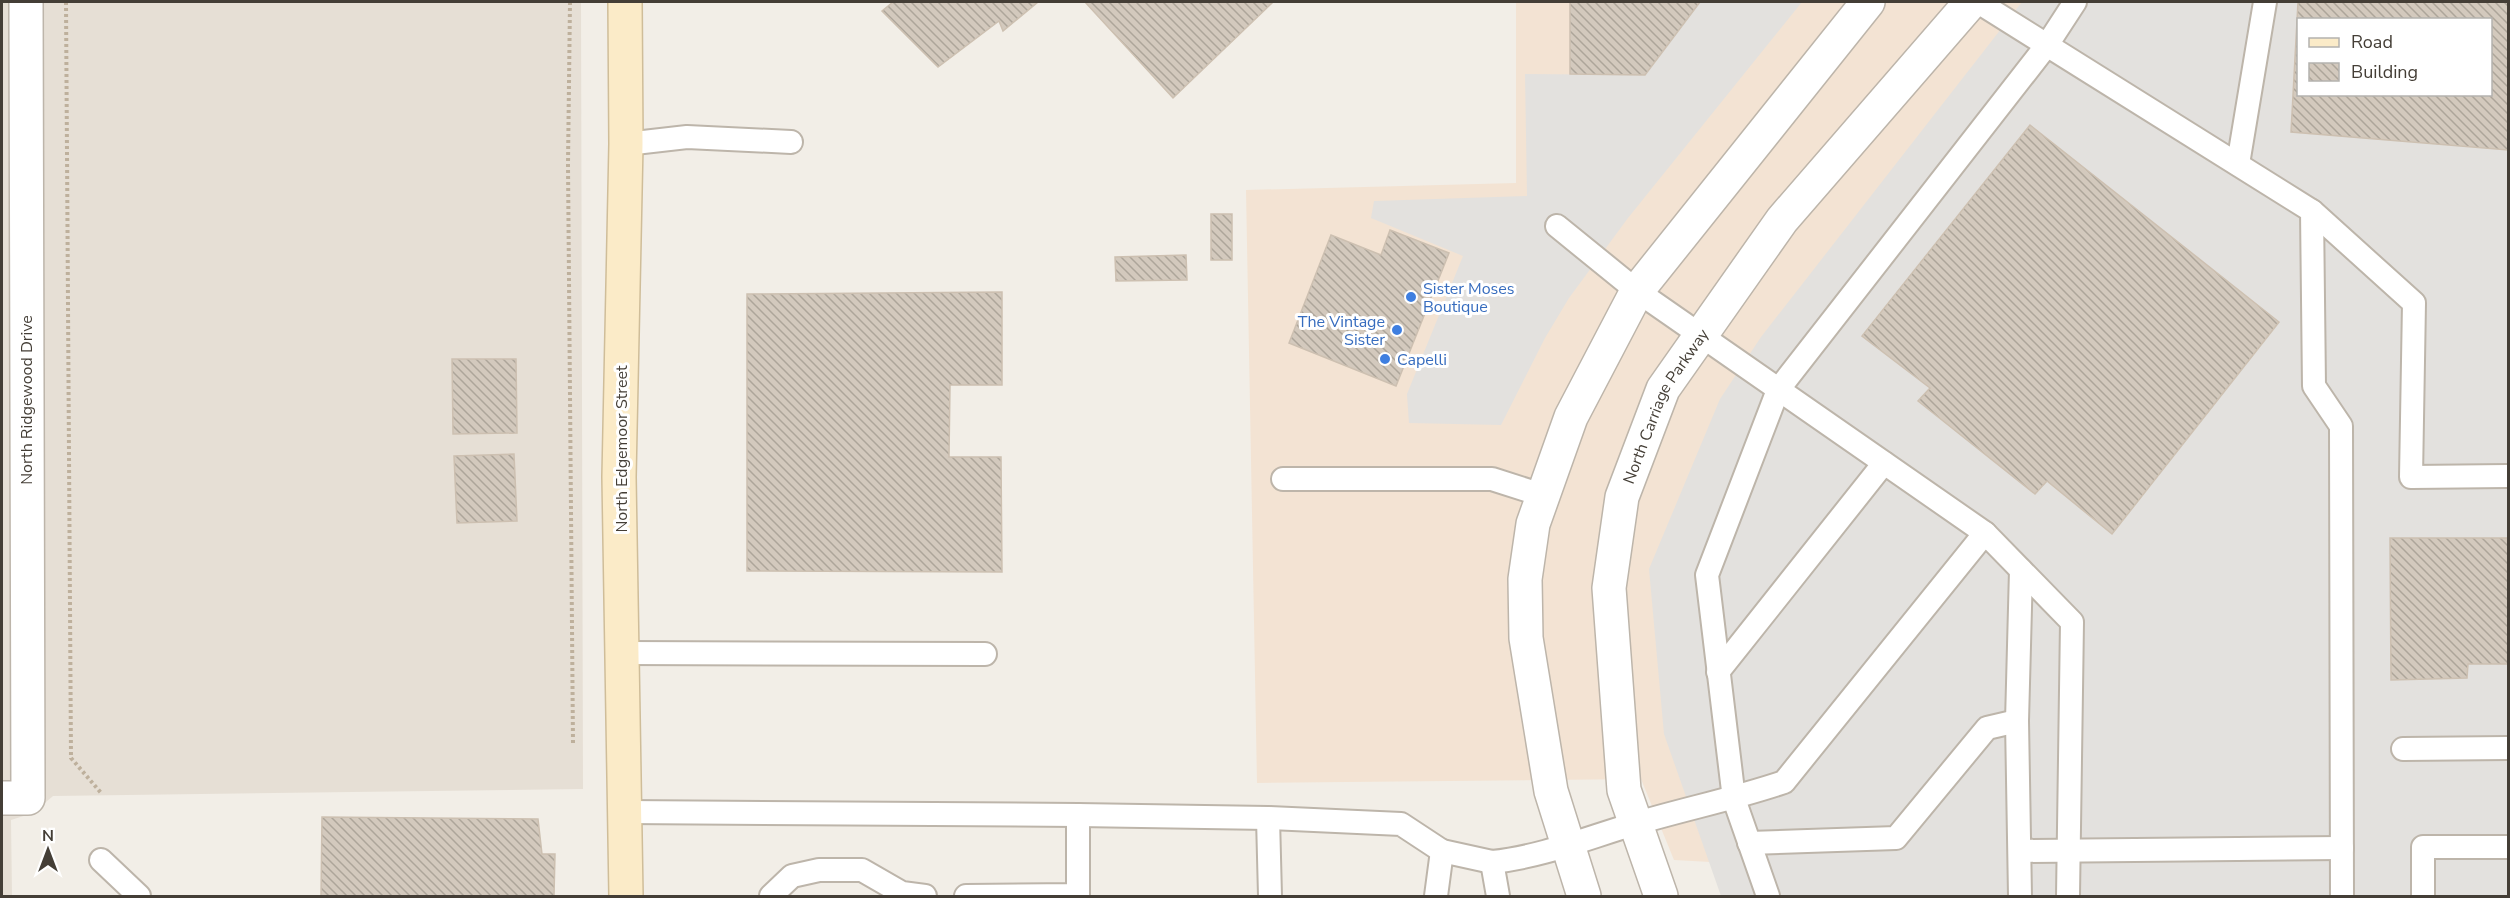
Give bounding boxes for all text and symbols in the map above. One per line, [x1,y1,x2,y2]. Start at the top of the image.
legend [2297,18,2492,96]
text: Road [2351,30,2393,54]
text: Building [2351,60,2418,84]
place label: Sister Moses Boutique [1423,278,1515,318]
marker: Sister Moses Boutique [1404,290,1418,304]
place label: The Vintage Sister [1298,311,1385,351]
street label: North Ridgewood Drive [16,315,38,485]
marker: The Vintage Sister [1390,323,1404,337]
street label: North Carriage Parkway [1618,324,1715,487]
place label: Capelli [1397,349,1447,371]
marker: Capelli [1378,352,1392,366]
street label: North Edgemoor Street [611,365,633,533]
north arrow [18,820,78,880]
text: N [42,825,54,847]

